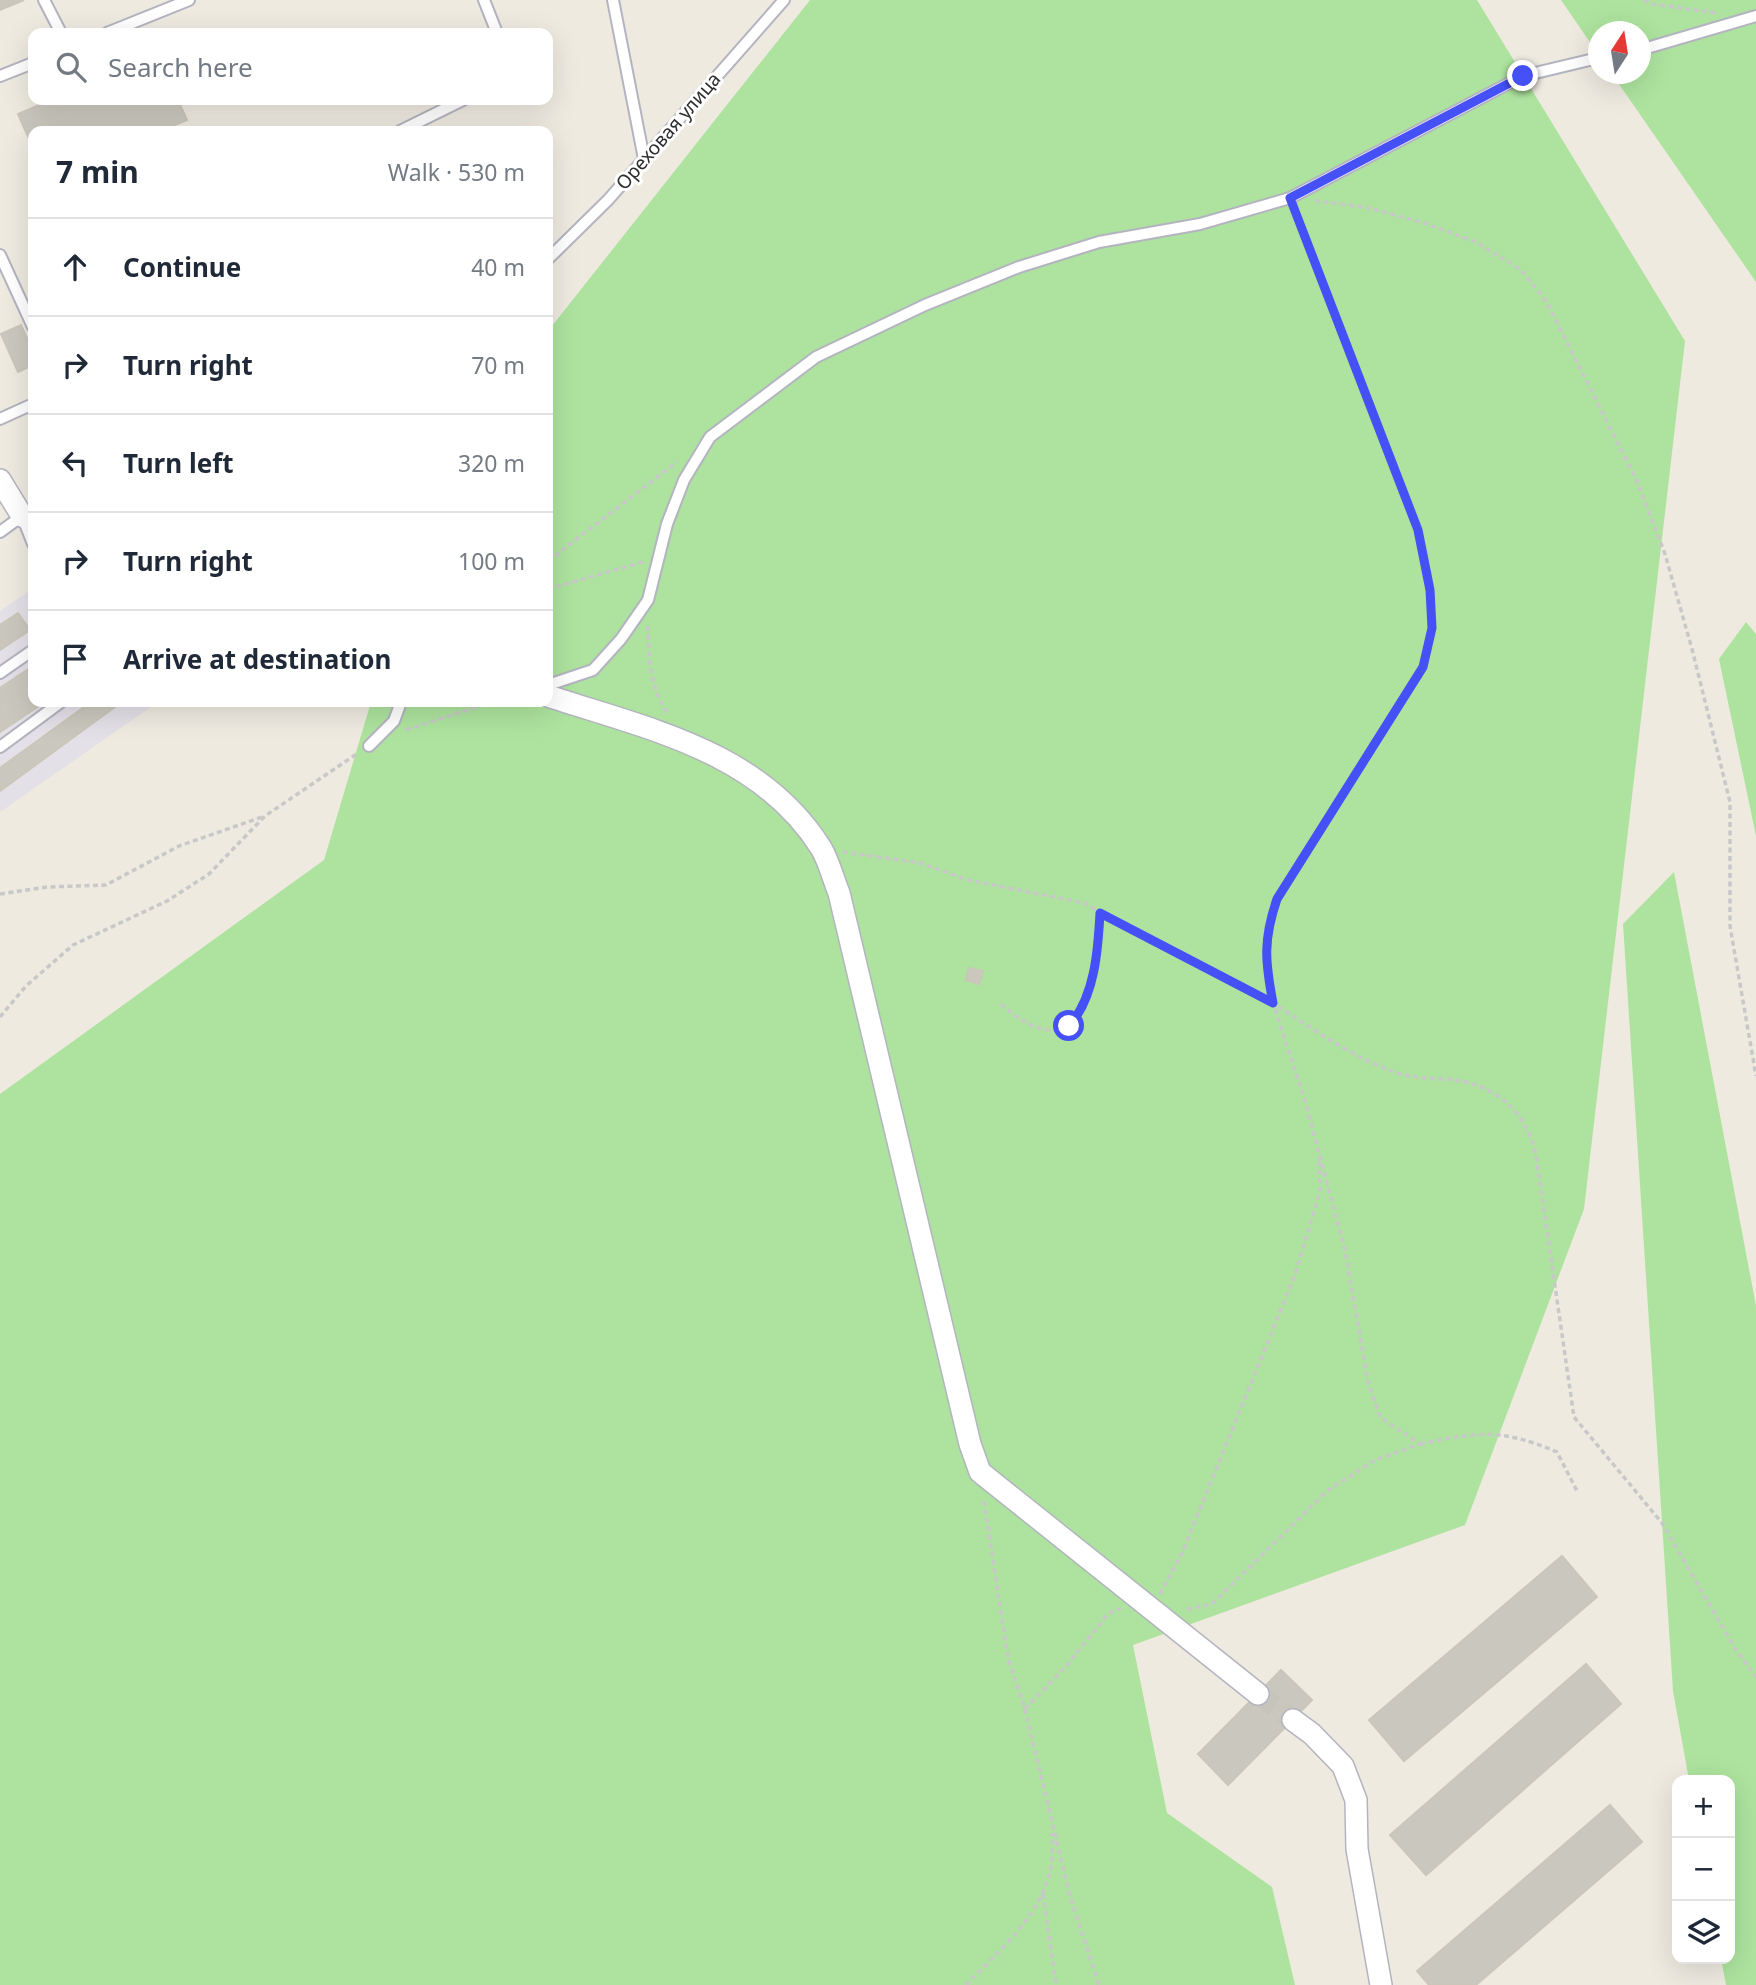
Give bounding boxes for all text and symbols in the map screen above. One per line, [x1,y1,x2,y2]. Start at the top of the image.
north arrow [1588,21,1651,84]
search box [28,28,553,105]
icon: search [52,48,90,86]
text: Search here [108,49,253,85]
route end [1507,60,1538,91]
street label: Ореховая улица [610,67,726,195]
text: 7 min [56,151,139,192]
text: Walk · 530 m [388,156,525,188]
icon: ahead [56,248,94,286]
text: Continue [123,249,241,285]
text: 40 m [471,251,525,283]
icon: right [56,346,94,384]
text: Turn right [123,347,253,383]
text: 70 m [471,349,525,381]
icon: left [56,444,94,482]
text: Turn left [123,445,234,481]
text: 320 m [458,447,525,479]
icon: right [56,542,94,580]
text: Turn right [123,543,253,579]
text: 100 m [458,545,525,577]
icon: arrive [56,640,94,678]
text: Arrive at destination [123,641,392,677]
route start [1053,1010,1084,1041]
map controls [1672,1775,1735,1964]
button: + [1672,1775,1735,1838]
button: − [1672,1838,1735,1901]
button: layers [1672,1901,1735,1964]

